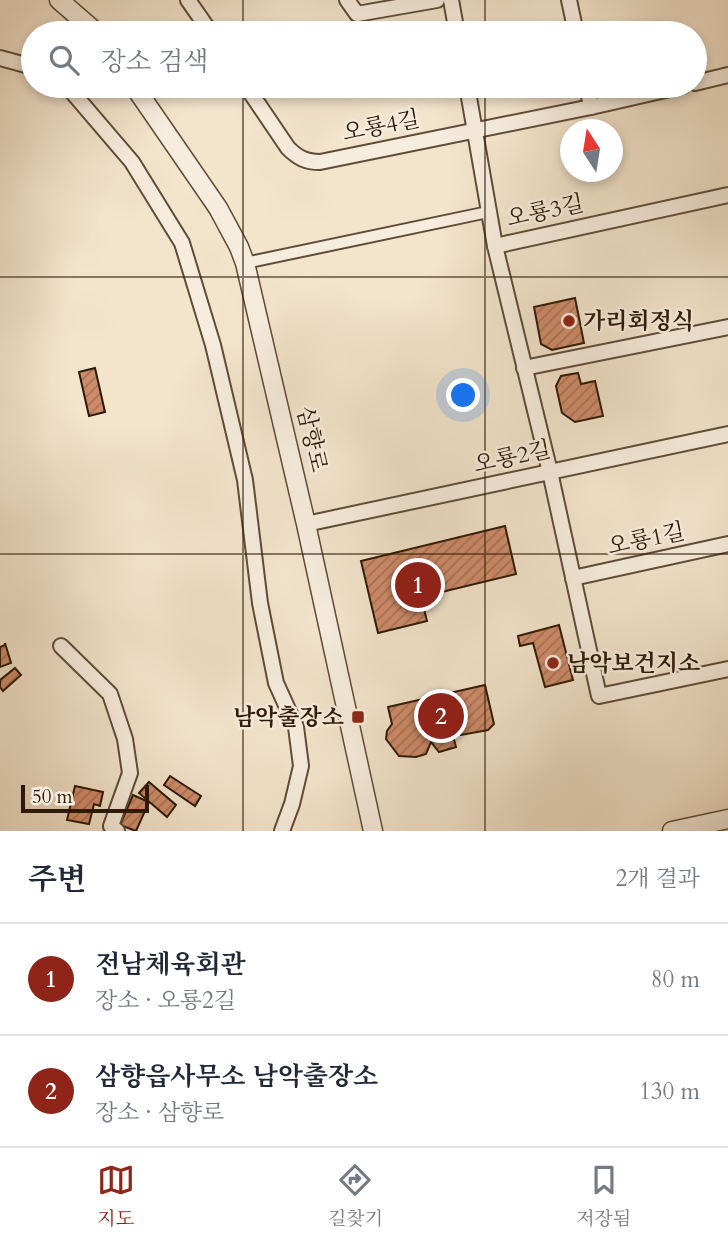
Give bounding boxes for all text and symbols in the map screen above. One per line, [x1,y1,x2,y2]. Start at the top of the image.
search box [21,21,707,98]
icon: search [45,41,83,79]
text: 장소 검색 [101,44,208,79]
street label: 오룡4길 [340,103,422,149]
north arrow [560,119,623,182]
street label: 오룡3길 [503,188,587,234]
place label: 가리회정식 [583,306,694,337]
marker: 가리회정식 [561,313,577,329]
your location [446,378,480,412]
street label: 삼향로 [289,403,335,475]
street label: 오룡2길 [470,434,554,480]
street label: 오룡1길 [604,516,688,562]
pin: 1 [395,559,441,611]
place label: 남악보건지소 [567,648,700,679]
marker: 남악보건지소 [545,655,561,671]
pin: 2 [418,690,464,742]
place label: 남악출장소 [233,702,344,733]
marker: 남악출장소 [350,709,366,725]
scale bar [21,782,149,814]
text: 50 m [32,784,73,810]
text: 주변 [28,859,86,900]
text: 2개 결과 [615,863,700,894]
text: 전남체육회관 [95,947,246,982]
text: 1 [45,964,57,995]
text: 80 m [651,964,700,995]
text: 장소 · 오룡2길 [95,985,236,1016]
text: 삼향읍사무소 남악출장소 [95,1059,378,1094]
text: 2 [45,1076,57,1107]
text: 130 m [639,1076,700,1107]
text: 장소 · 삼향로 [95,1097,224,1128]
tab: 지도 [97,1161,135,1232]
tab: 길찾기 [328,1161,383,1232]
tab: 저장됨 [576,1161,631,1232]

